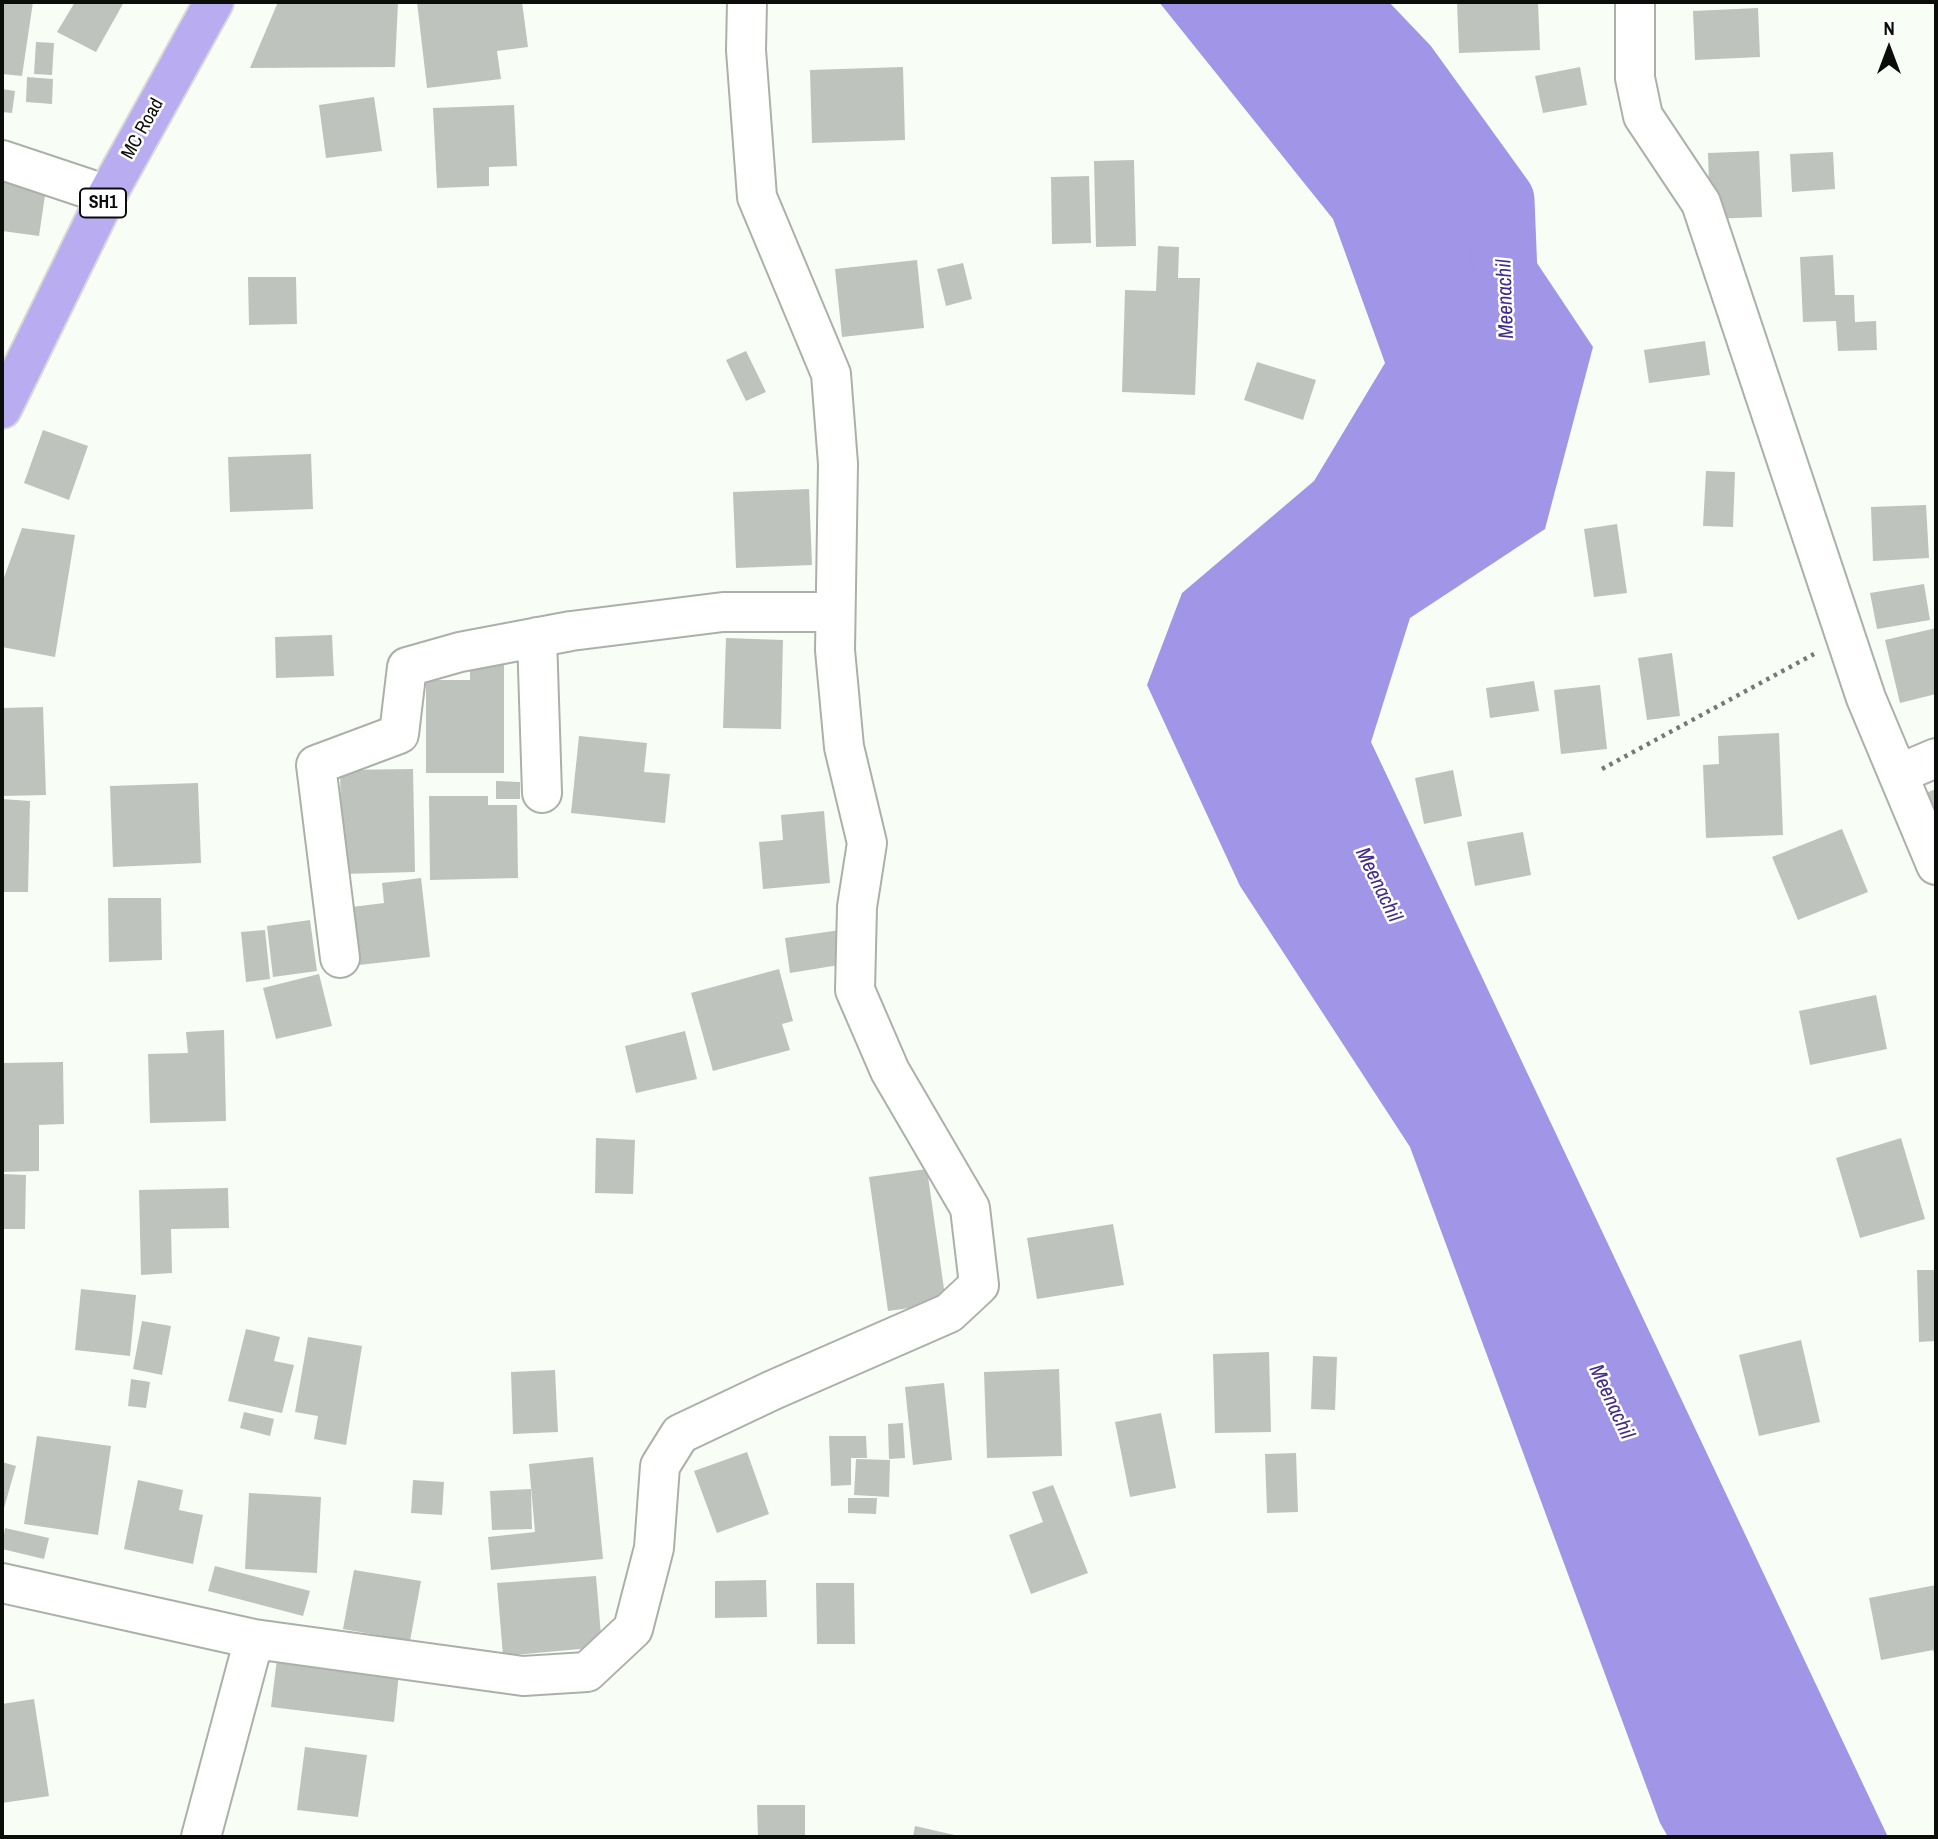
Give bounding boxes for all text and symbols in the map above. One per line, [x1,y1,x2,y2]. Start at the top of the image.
north arrow [1854,14,1924,84]
text: N [1883,15,1895,41]
street label: MC Road [117,95,169,163]
road number: SH1 [80,188,126,218]
water label: Meenachil [1492,259,1520,339]
water label: Meenachil [1349,844,1407,926]
water label: Meenachil [1583,1361,1639,1443]

